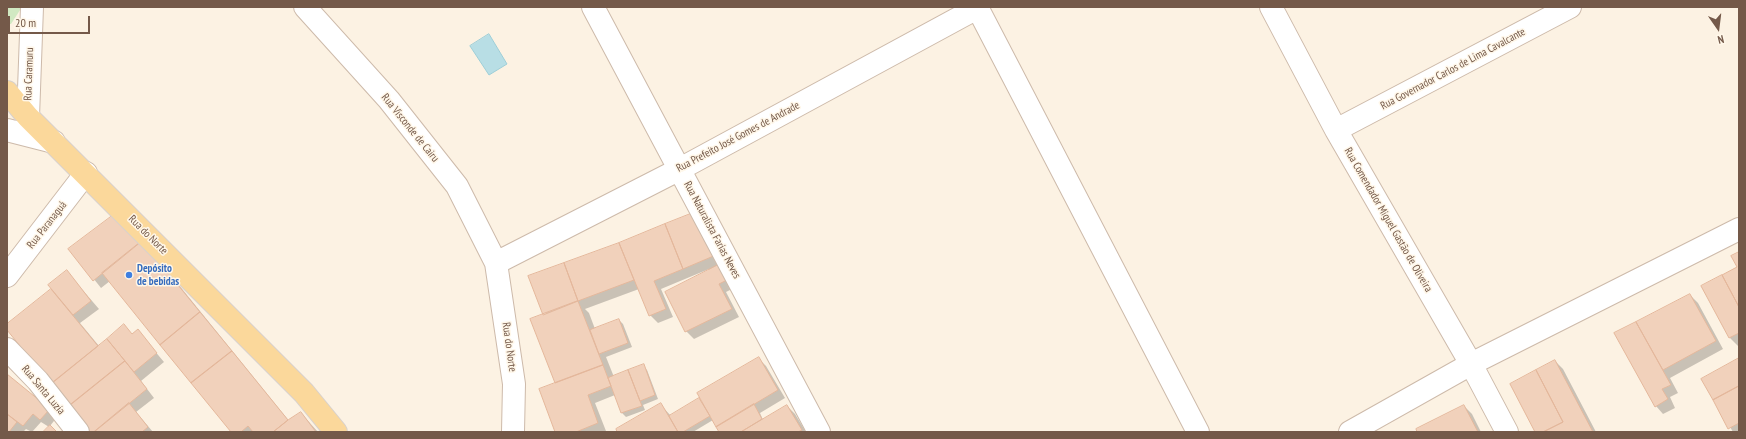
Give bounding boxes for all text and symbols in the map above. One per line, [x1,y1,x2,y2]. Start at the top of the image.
scale bar [10,8,92,34]
north arrow [1698,8,1738,48]
text: 20 m [15,15,36,30]
street label: Rua Governador Carlos de Lima Cavalcante [1378,25,1528,113]
text: N [1716,32,1725,47]
street label: Rua Caramuru [21,47,37,101]
street label: Rua Visconde de Cairu [378,91,442,165]
street label: Rua Prefeito José Gomes de Andrade [674,99,802,175]
street label: Rua Comendador Miguel Gastão de Oliveira [1341,145,1435,295]
street label: Rua Naturalista Farias Neves [681,179,743,281]
street label: Rua Paranaguá [24,199,70,251]
street label: Rua do Norte [126,213,170,257]
place label: Depósito de bebidas [137,262,179,288]
marker: Depósito de bebidas [124,270,134,280]
street label: Rua do Norte [499,321,519,373]
street label: Rua Santa Luzia [19,363,67,417]

